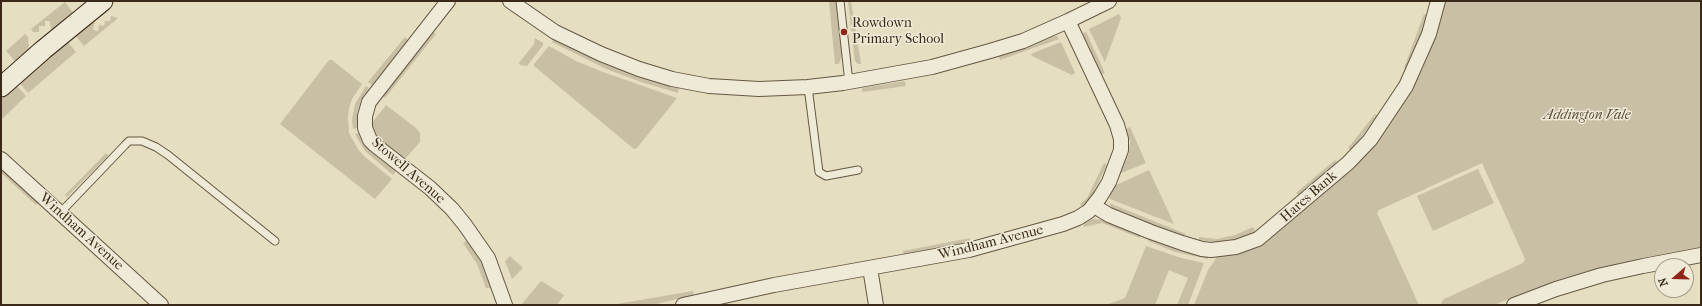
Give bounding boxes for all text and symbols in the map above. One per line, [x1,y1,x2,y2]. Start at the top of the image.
place label: Rowdown Primary School [852,16,944,48]
marker: Rowdown Primary School [839,27,849,37]
park label: Addington Vale [1544,108,1630,124]
street label: Stowell Avenue [368,134,448,208]
street label: Hares Bank [1277,168,1341,226]
street label: Windham Avenue [35,190,127,274]
street label: Windham Avenue [937,222,1045,264]
north arrow [1654,258,1694,298]
text: N [1656,276,1671,288]

